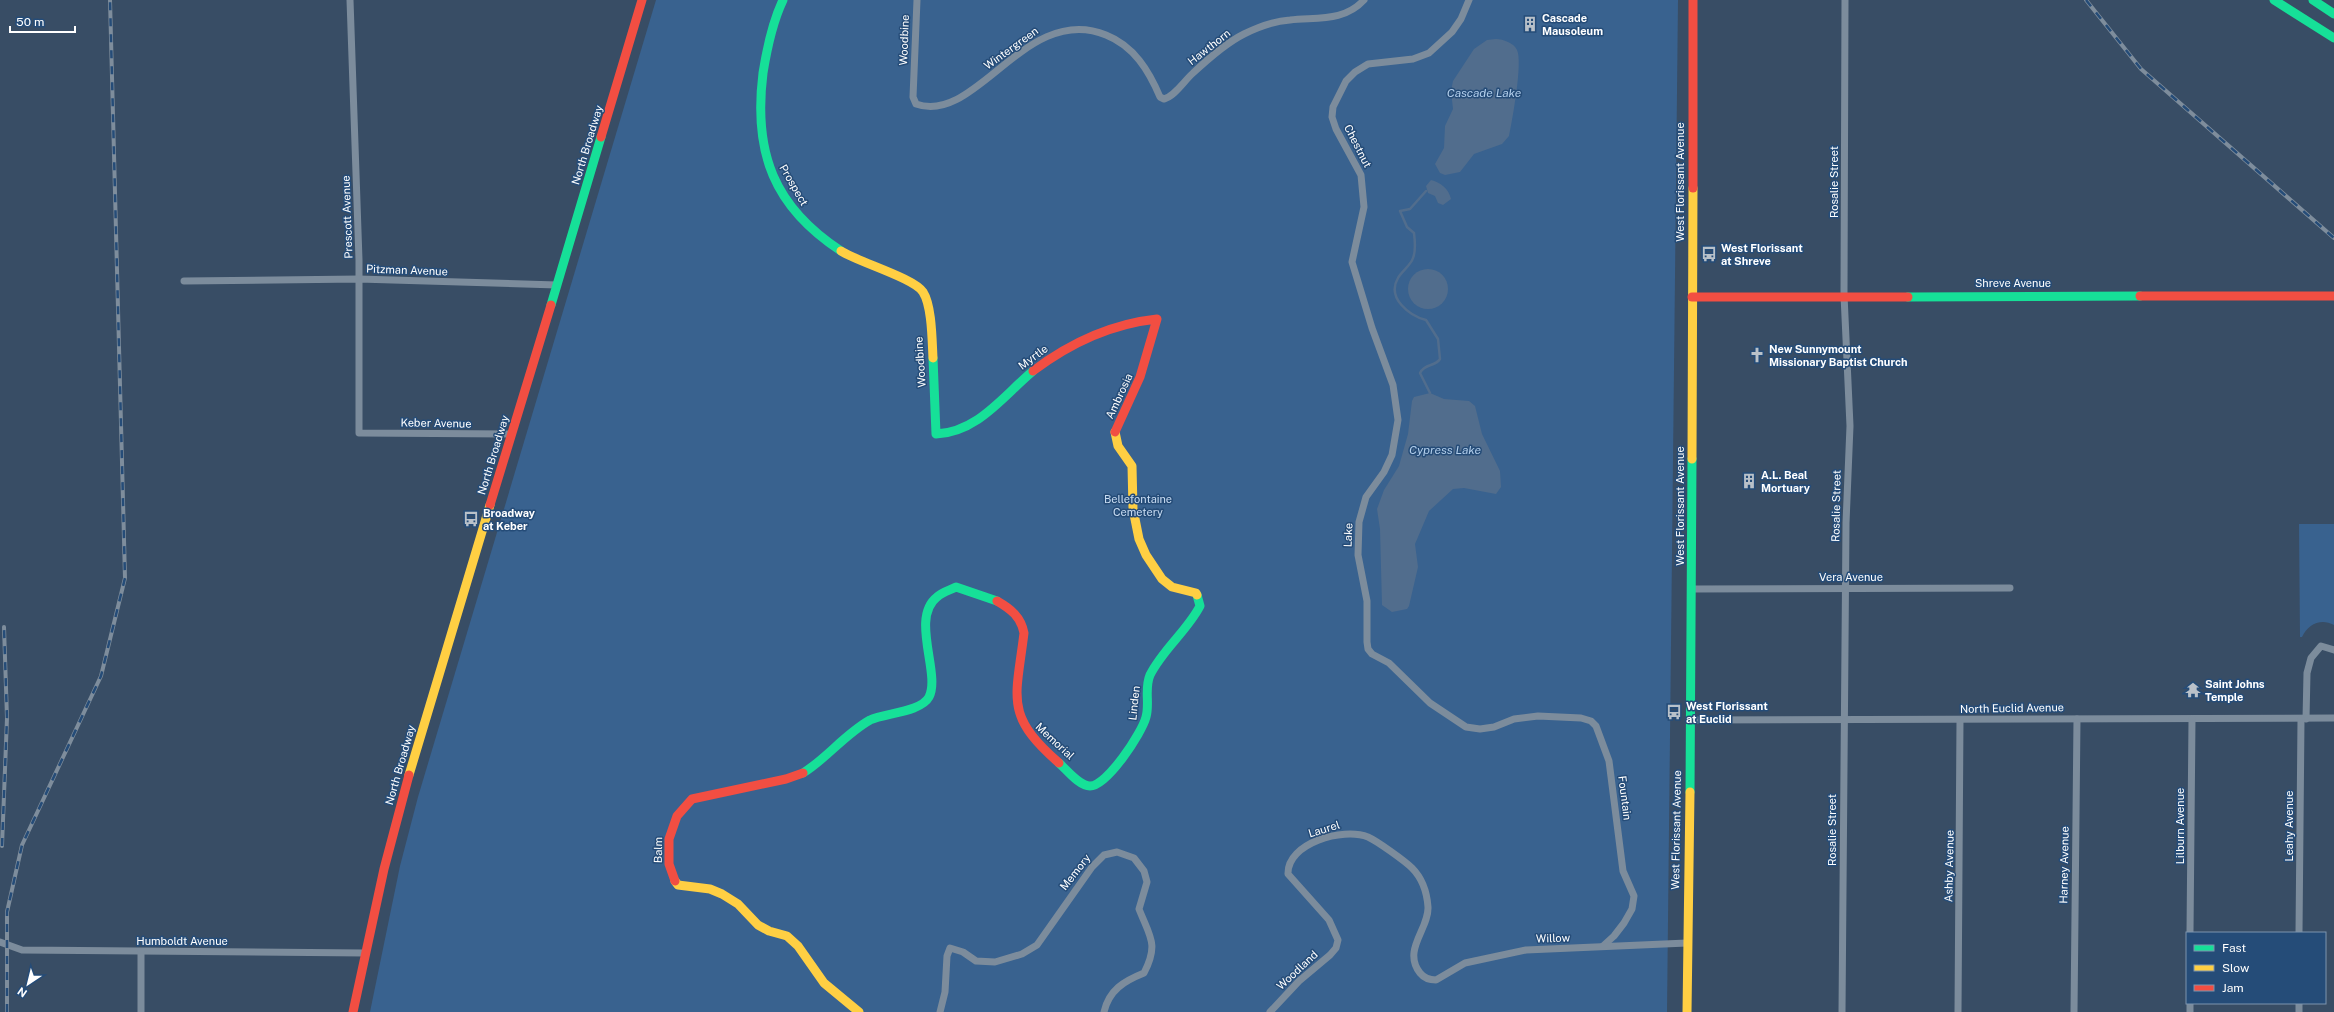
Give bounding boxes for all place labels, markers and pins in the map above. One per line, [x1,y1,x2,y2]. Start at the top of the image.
place label: Cascade Mausoleum [1542,12,1603,37]
building icon: Cascade Mausoleum [1521,15,1539,33]
place label: West Florissant at Shreve [1721,242,1803,267]
bus stop icon: West Florissant at Shreve [1700,245,1718,263]
place label: New Sunnymount Missionary Baptist Church [1769,343,1907,368]
church icon: New Sunnymount Missionary Baptist Church [1748,346,1766,364]
place label: A.L. Beal Mortuary [1761,469,1811,494]
building icon: A.L. Beal Mortuary [1740,472,1758,490]
place label: Broadway at Keber [483,507,536,532]
bus stop icon: Broadway at Keber [462,510,480,528]
place label: Saint Johns Temple [2205,678,2265,703]
temple icon: Saint Johns Temple [2184,681,2202,699]
place label: West Florissant at Euclid [1686,700,1768,725]
bus stop icon: West Florissant at Euclid [1665,703,1683,721]

